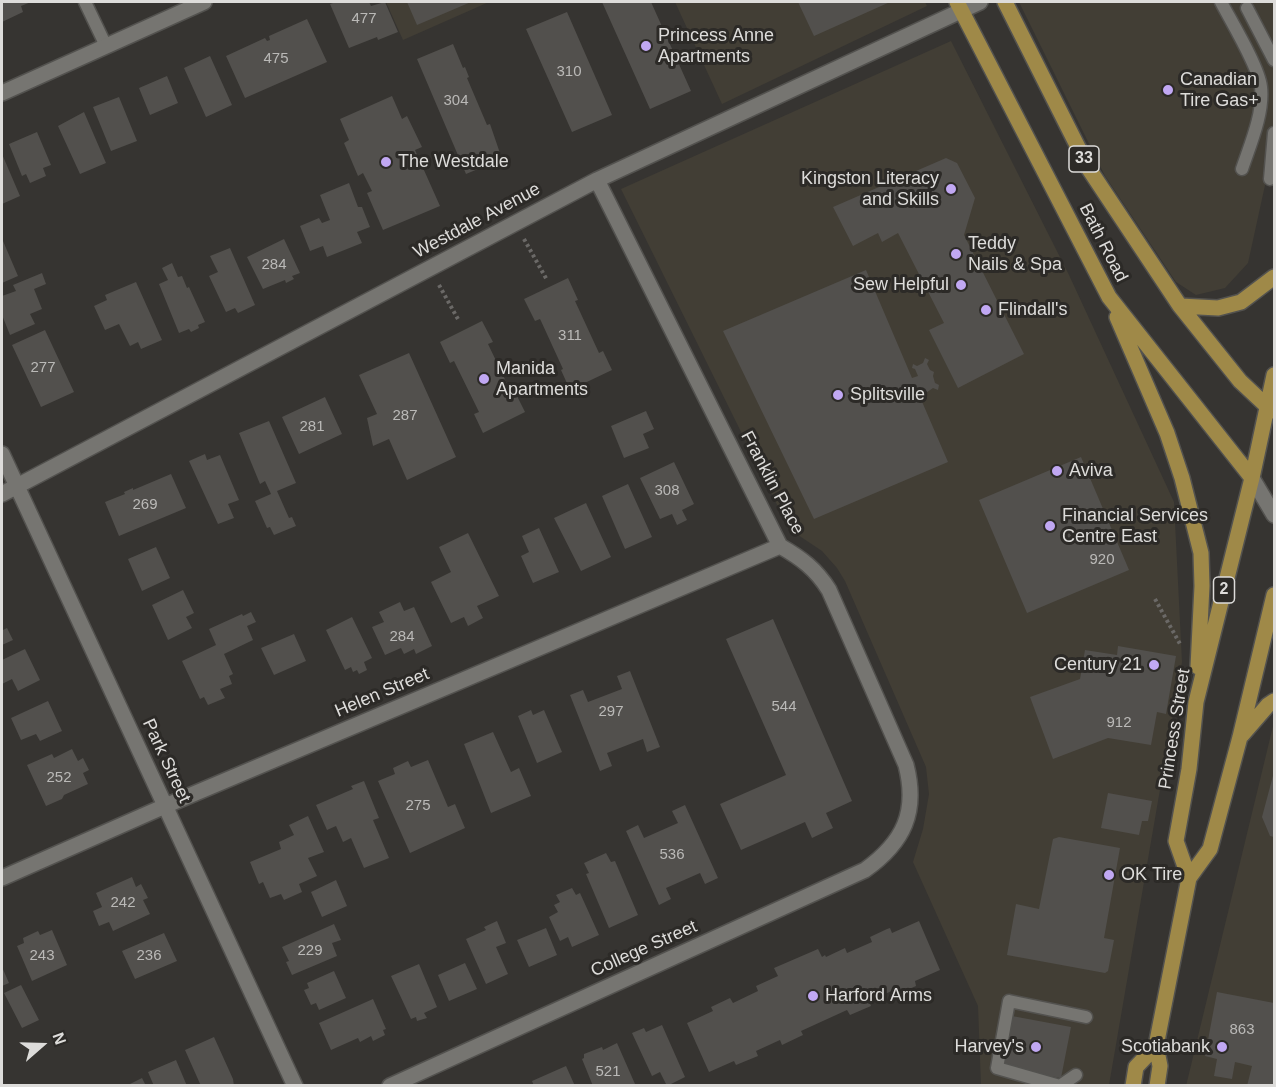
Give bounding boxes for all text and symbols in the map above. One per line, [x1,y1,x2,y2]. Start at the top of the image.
house number: 477 [351,10,377,28]
place label: Princess Anne Apartments [658,25,774,68]
marker: Princess Anne Apartments [639,39,653,53]
house number: 475 [263,50,289,68]
house number: 310 [556,63,582,81]
place label: Canadian Tire Gas+ [1180,69,1259,112]
marker: Canadian Tire Gas+ [1161,83,1175,97]
house number: 304 [443,92,469,110]
road number: 33 [1069,146,1099,172]
place label: The Westdale [398,151,509,173]
marker: The Westdale [379,155,393,169]
place label: Kingston Literacy and Skills [801,168,939,210]
street label: Westdale Avenue [410,178,544,264]
marker: Kingston Literacy and Skills [944,182,958,196]
street label: Bath Road [1074,200,1132,286]
place label: Teddy Nails & Spa [968,233,1062,276]
marker: Teddy Nails & Spa [949,247,963,261]
house number: 284 [261,256,287,274]
place label: Sew Helpful [853,274,949,296]
marker: Sew Helpful [954,278,968,292]
place label: Flindall's [998,299,1067,321]
marker: Flindall's [979,303,993,317]
house number: 311 [558,327,582,345]
place label: Manida Apartments [496,358,588,400]
house number: 277 [30,359,56,377]
marker: Manida Apartments [477,372,491,386]
place label: Splitsville [850,384,925,406]
marker: Splitsville [831,388,845,402]
house number: 287 [392,407,418,425]
house number: 281 [299,418,325,436]
street label: Franklin Place [736,428,808,538]
place label: Aviva [1069,460,1113,482]
marker: Aviva [1050,464,1064,478]
house number: 308 [654,482,680,500]
house number: 269 [132,496,158,514]
place label: Financial Services Centre East [1062,505,1208,548]
marker: Financial Services Centre East [1043,519,1057,533]
house number: 920 [1089,551,1115,569]
road number: 2 [1214,577,1234,603]
house number: 284 [389,628,415,646]
place label: Century 21 [1054,654,1142,676]
marker: Century 21 [1147,658,1161,672]
street label: Helen Street [332,664,432,722]
street label: Princess Street [1155,667,1195,791]
house number: 544 [771,698,797,716]
house number: 297 [598,703,624,721]
house number: 912 [1106,714,1132,732]
street label: Park Street [137,716,195,806]
house number: 252 [46,769,72,787]
house number: 275 [405,797,431,815]
house number: 536 [659,846,685,864]
place label: OK Tire [1121,864,1182,886]
marker: OK Tire [1102,868,1116,882]
house number: 242 [110,894,136,912]
street label: College Street [588,916,700,982]
house number: 229 [297,942,323,960]
house number: 243 [29,947,55,965]
house number: 236 [136,947,162,965]
place label: Harford Arms [825,985,932,1007]
marker: Harford Arms [806,989,820,1003]
north arrow [12,1015,72,1075]
house number: 863 [1229,1021,1255,1039]
text: N [49,1030,69,1047]
place label: Harvey's [955,1036,1024,1058]
place label: Scotiabank [1121,1036,1210,1058]
marker: Harvey's [1029,1040,1043,1054]
marker: Scotiabank [1215,1040,1229,1054]
house number: 521 [595,1063,621,1081]

